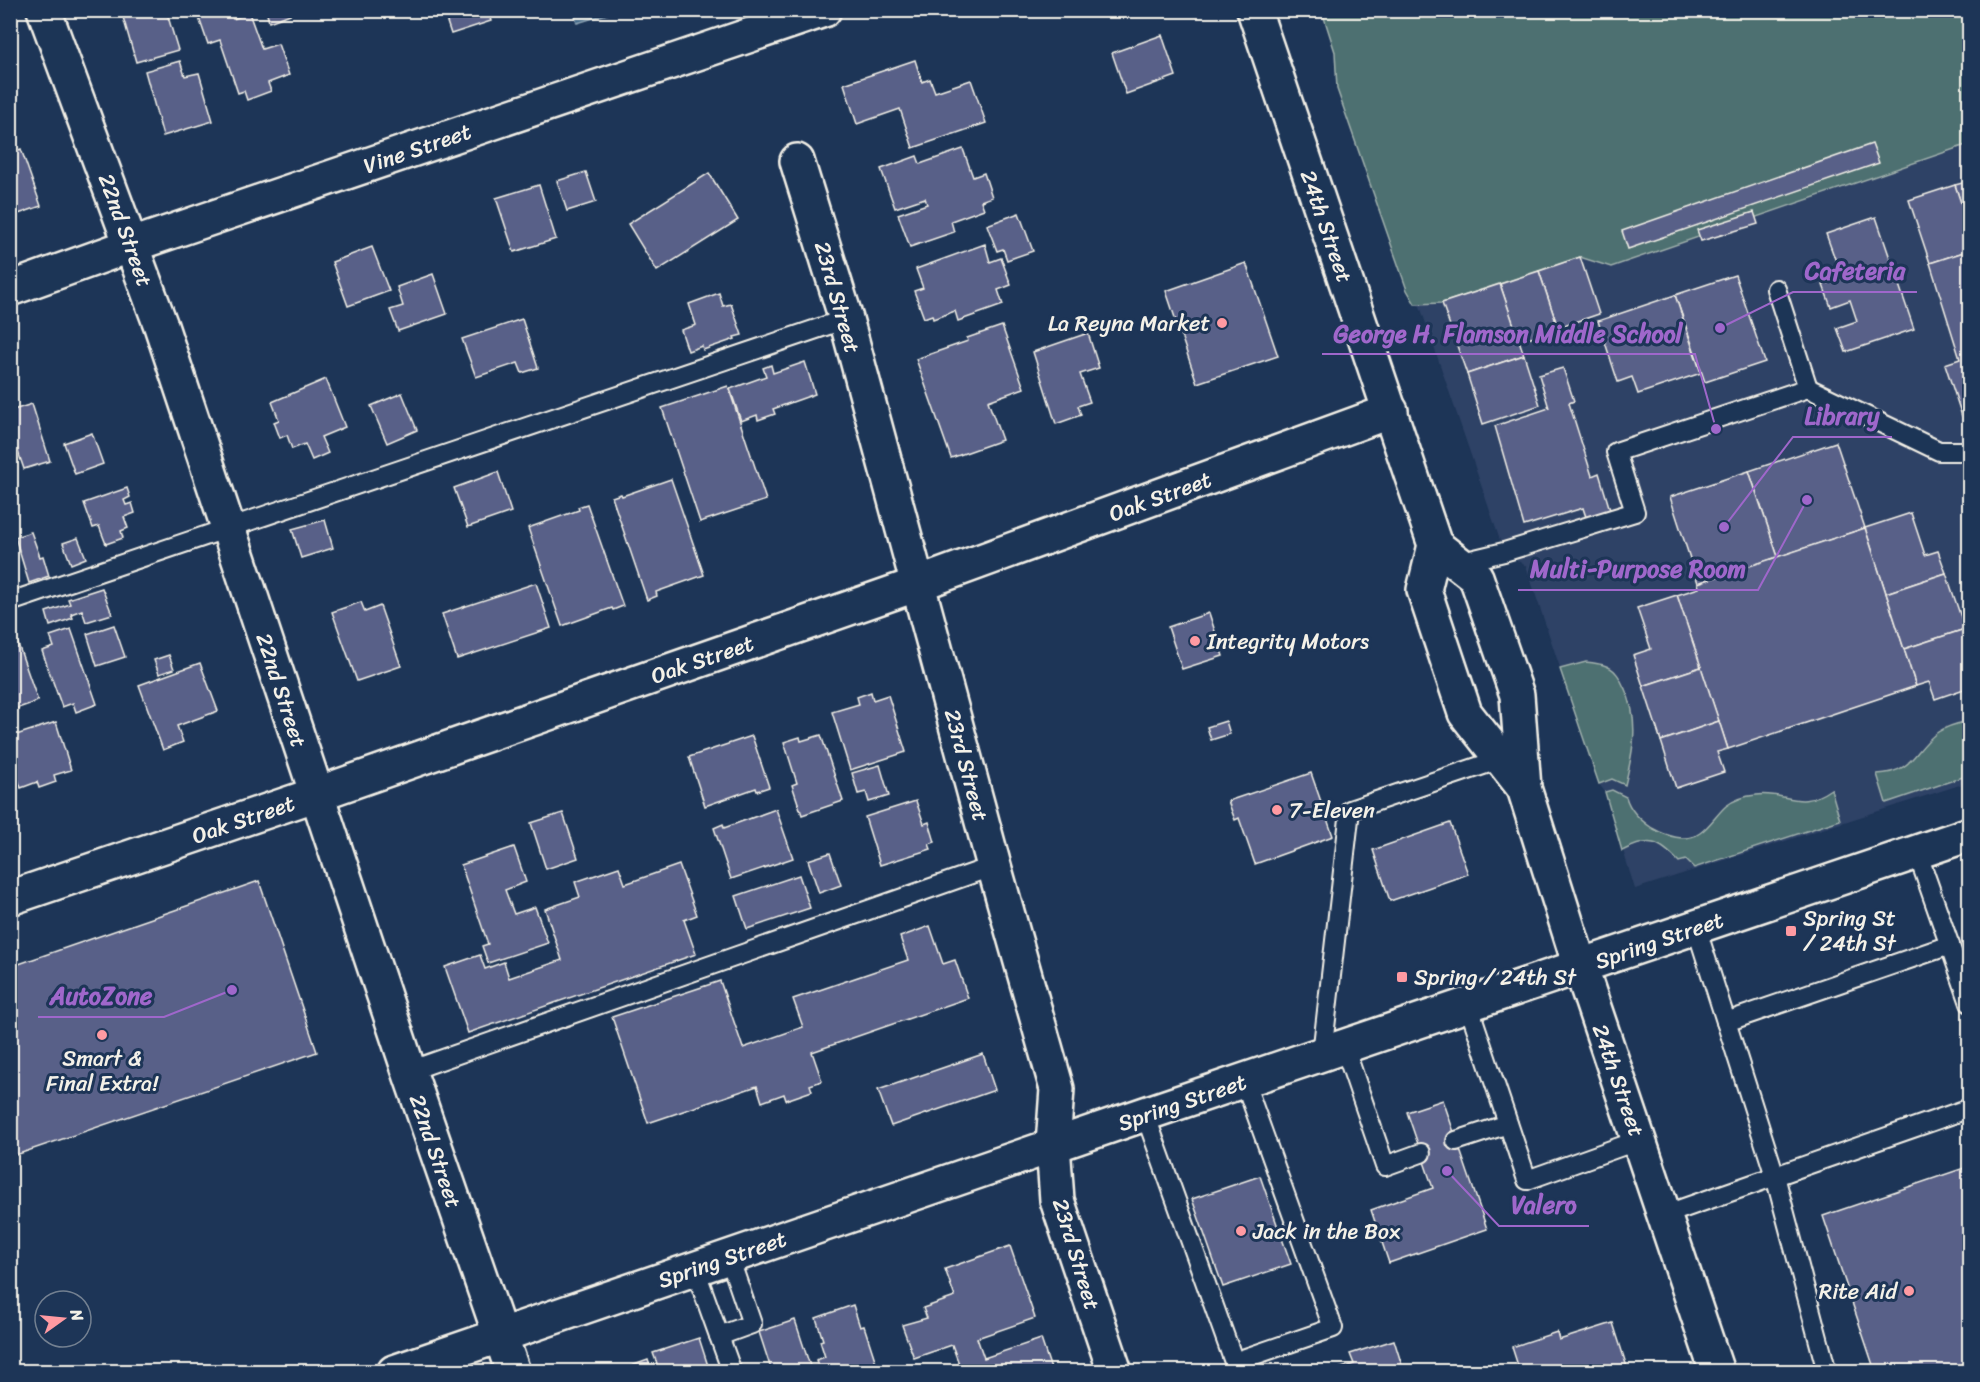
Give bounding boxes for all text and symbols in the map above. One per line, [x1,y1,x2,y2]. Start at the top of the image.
street label: Vine Street [358,112,477,185]
street label: 24th Street [1289,164,1364,288]
street label: 22nd Street [87,168,164,293]
street label: 23rd Street [803,236,872,358]
callout: Cafeteria [1793,250,1917,292]
text: Cafeteria [1804,250,1906,292]
place label: La Reyna Market [1048,304,1210,343]
callout: George H. Flamson Middle School [1322,312,1695,354]
text: George H. Flamson Middle School [1334,313,1684,355]
marker: La Reyna Market [1215,316,1229,330]
callout: Library [1793,395,1892,437]
text: Library [1804,395,1880,437]
street label: Oak Street [1103,460,1217,533]
callout: Multi-Purpose Room [1518,548,1758,590]
text: Multi-Purpose Room [1529,548,1746,590]
place label: Integrity Motors [1206,622,1369,661]
street label: Oak Street [645,624,759,695]
street label: 22nd Street [245,628,318,753]
marker: Integrity Motors [1188,634,1202,648]
street label: 23rd Street [933,705,1000,826]
street label: Oak Street [186,784,300,855]
place label: 7-Eleven [1289,791,1375,830]
marker: 7-Eleven [1270,803,1284,817]
place label: Spring St / 24th St [1803,899,1897,963]
street label: Spring Street [1589,900,1729,981]
marker: Spring St / 24th St [1784,924,1798,938]
place label: Spring / 24th St [1414,958,1577,997]
marker: Spring / 24th St [1395,970,1409,984]
callout: AutoZone [38,975,164,1017]
text: AutoZone [49,975,153,1017]
street label: 24th Street [1581,1018,1656,1142]
marker: Smart & Final Extra! [95,1028,109,1042]
place label: Smart & Final Extra! [46,1039,159,1103]
street label: Spring Street [1112,1062,1252,1143]
street label: 22nd Street [398,1089,473,1214]
callout: Valero [1499,1184,1589,1226]
text: Valero [1511,1184,1577,1226]
street label: 23rd Street [1041,1193,1112,1315]
place label: Jack in the Box [1252,1212,1401,1251]
street label: Spring Street [652,1219,792,1300]
marker: Jack in the Box [1234,1224,1248,1238]
place label: Rite Aid [1819,1272,1898,1311]
marker: Rite Aid [1902,1284,1916,1298]
north arrow [33,1289,93,1349]
text: N [61,1305,93,1325]

